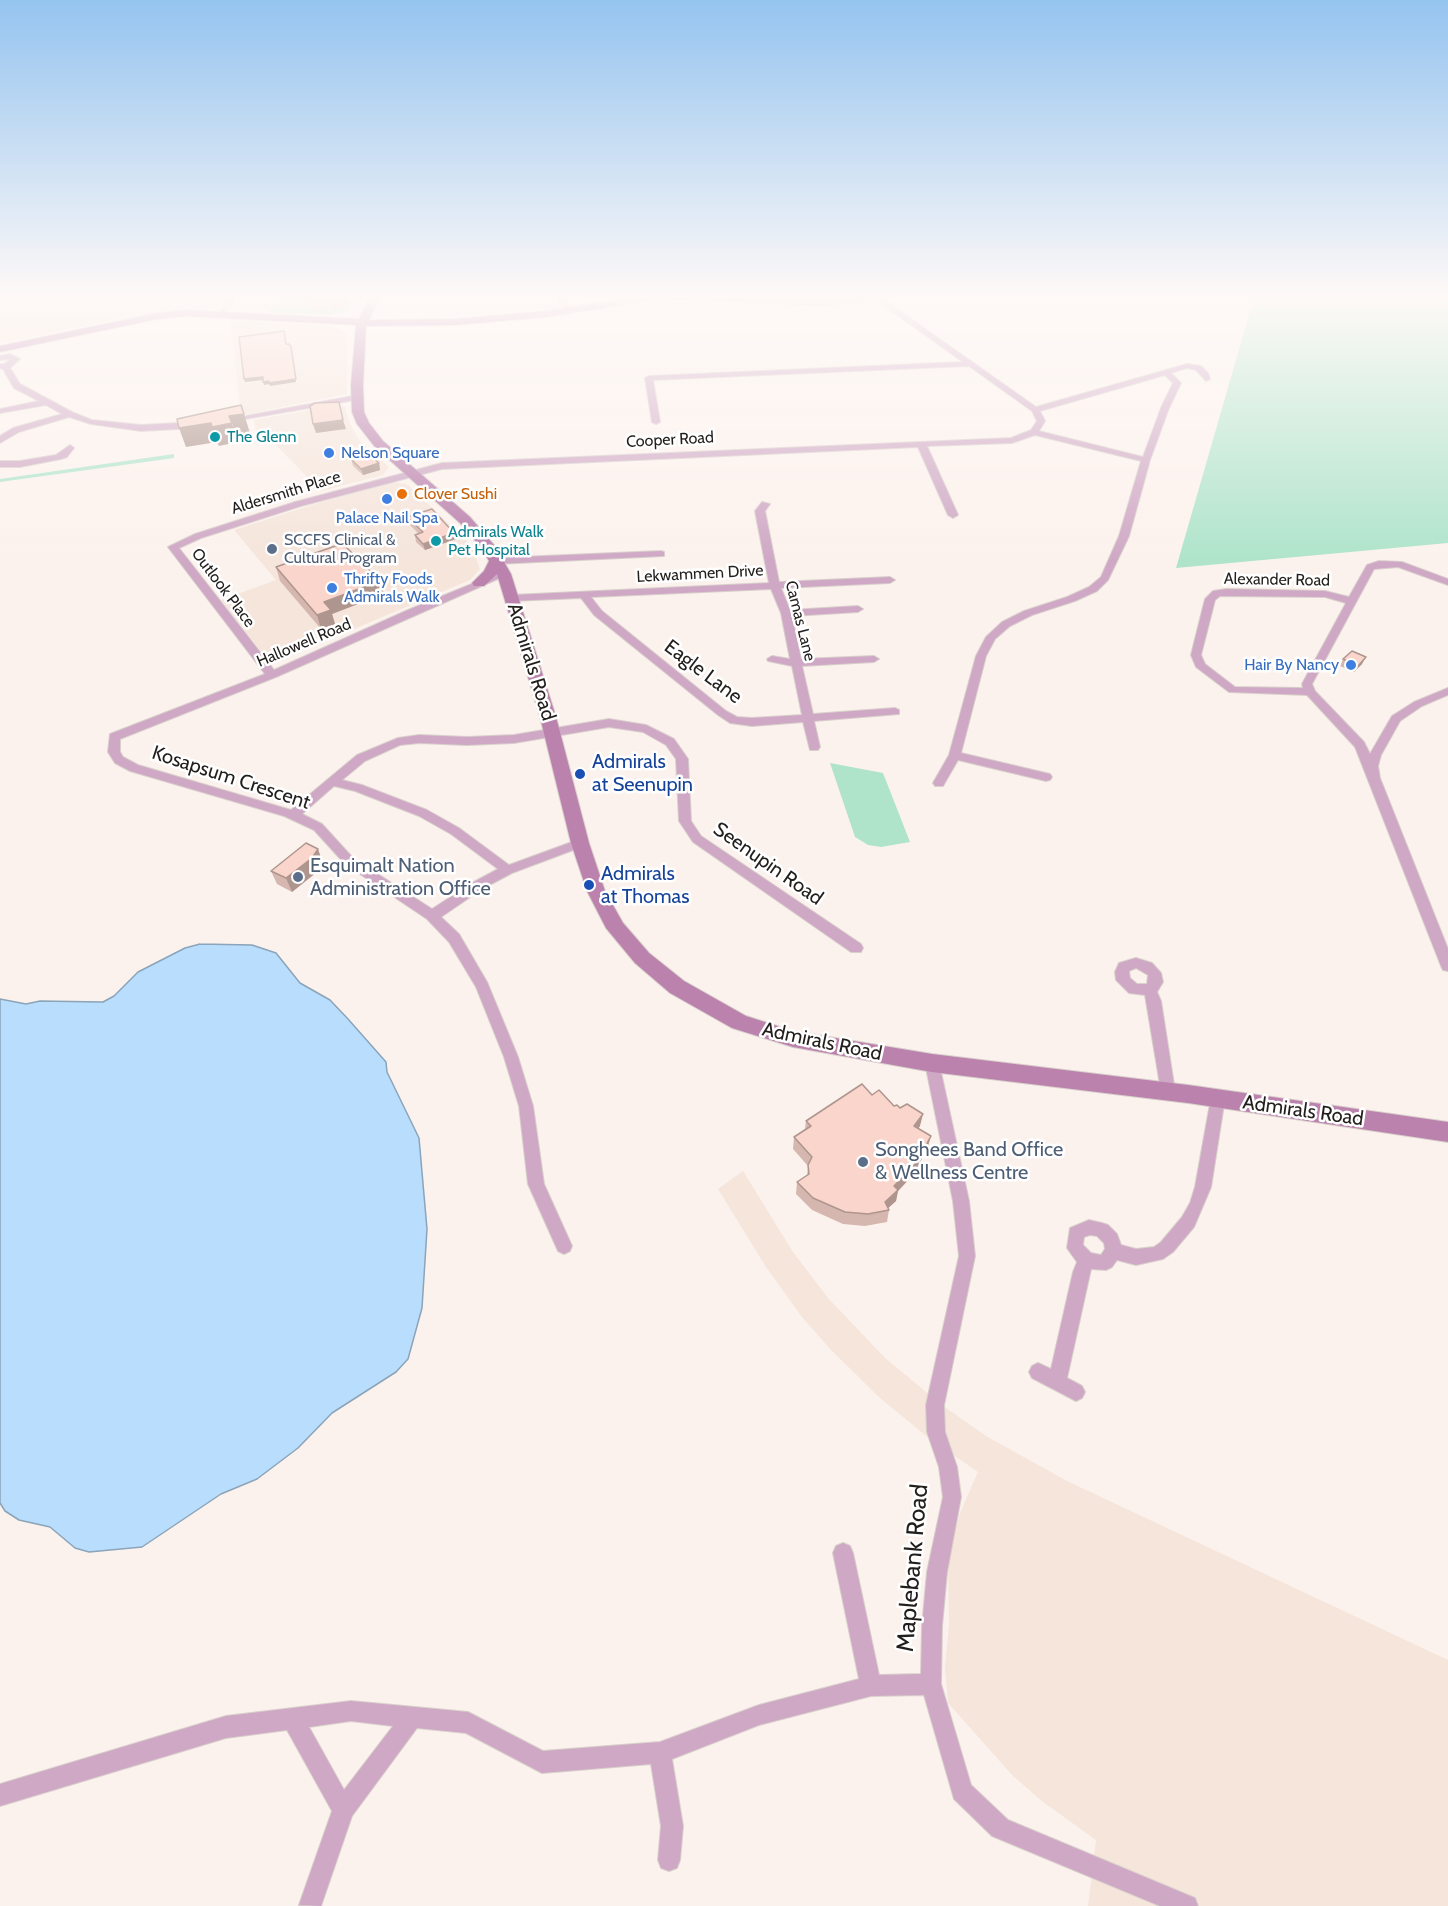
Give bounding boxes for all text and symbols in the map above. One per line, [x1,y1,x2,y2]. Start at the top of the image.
place label: The Glenn [227,427,296,447]
street label: Cooper Road [626,428,714,452]
marker: The Glenn [208,430,222,444]
place label: Nelson Square [341,443,439,463]
marker: Nelson Square [322,446,336,460]
street label: Aldersmith Place [229,467,343,519]
place label: Clover Sushi [414,484,497,504]
marker: Clover Sushi [395,487,409,501]
marker: Palace Nail Spa [380,492,394,506]
place label: Palace Nail Spa [336,508,438,528]
place label: Admirals Walk Pet Hospital [448,522,544,560]
place label: SCCFS Clinical & Cultural Program [284,530,397,568]
marker: Admirals Walk Pet Hospital [429,534,443,548]
marker: SCCFS Clinical & Cultural Program [265,542,279,556]
street label: Outlook Place [187,545,259,631]
street label: Lekwammen Drive [636,561,764,587]
place label: Thrifty Foods Admirals Walk [344,569,440,607]
street label: Alexander Road [1224,569,1330,591]
street label: Camas Lane [781,579,819,663]
marker: Thrifty Foods Admirals Walk [325,581,339,595]
street label: Admirals Road [502,600,560,724]
street label: Hallowell Road [254,615,354,671]
street label: Eagle Lane [659,635,747,709]
place label: Hair By Nancy [1244,655,1339,675]
marker: Hair By Nancy [1344,658,1358,672]
street label: Kosapsum Crescent [149,741,313,815]
place label: Admirals at Seenupin [592,750,693,797]
marker: Admirals at Seenupin [573,767,587,781]
street label: Seenupin Road [709,817,827,911]
place label: Esquimalt Nation Administration Office [310,854,491,901]
place label: Admirals at Thomas [601,862,689,909]
marker: Esquimalt Nation Administration Office [291,870,305,884]
marker: Admirals at Thomas [582,878,596,892]
street label: Admirals Road [760,1018,884,1066]
street label: Admirals Road [1241,1091,1365,1131]
place label: Songhees Band Office & Wellness Centre [875,1138,1063,1185]
marker: Songhees Band Office & Wellness Centre [856,1155,870,1169]
street label: Maplebank Road [891,1483,935,1653]

